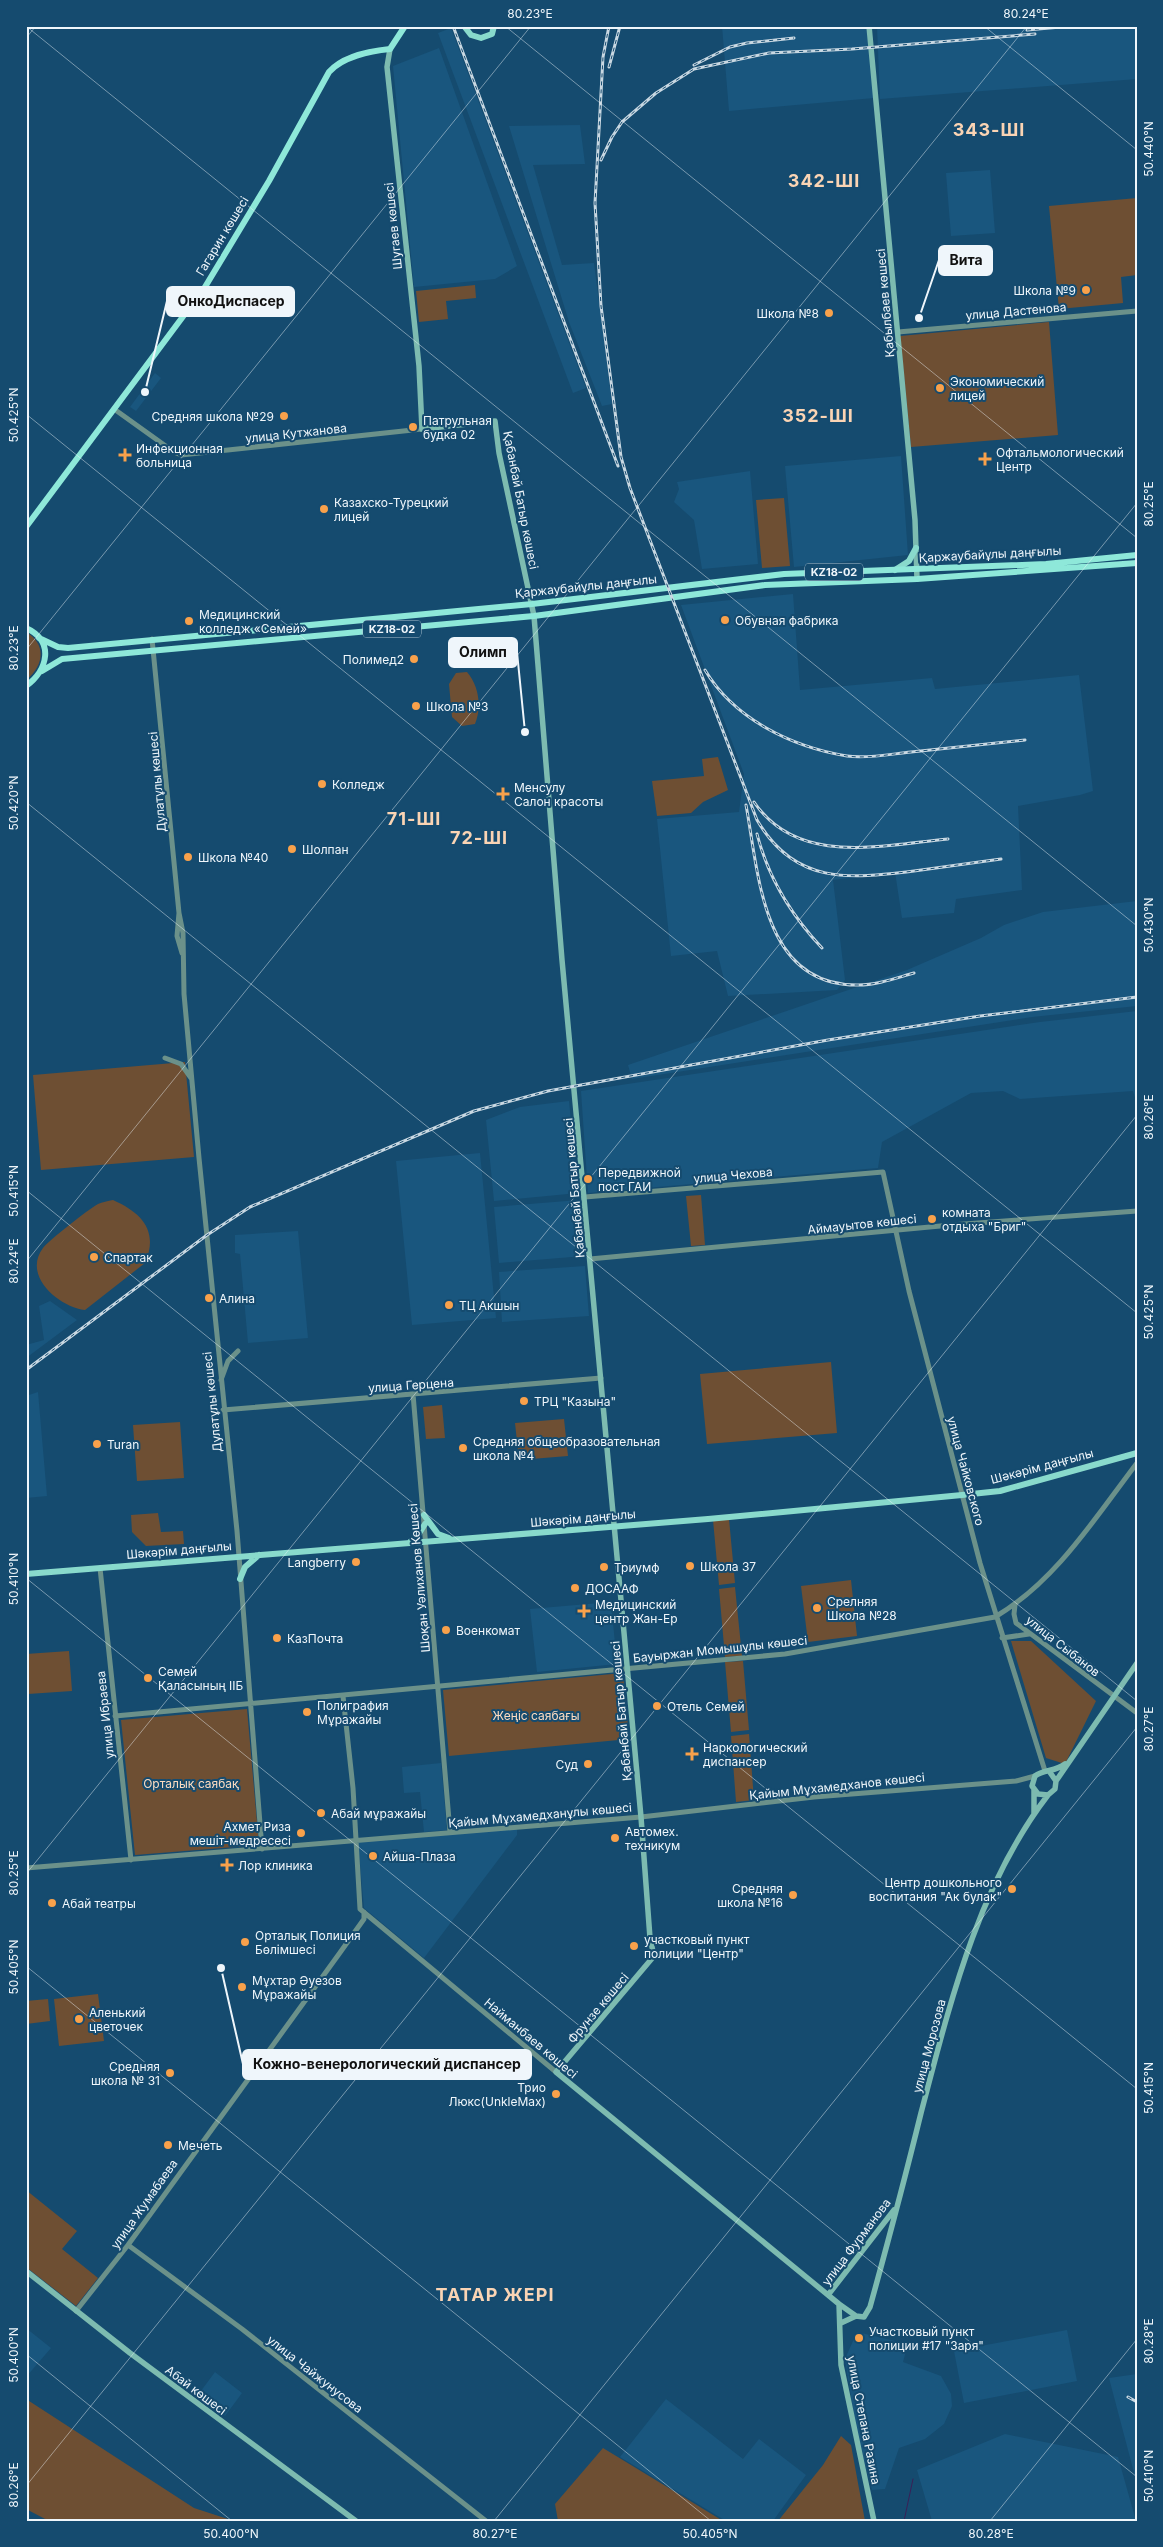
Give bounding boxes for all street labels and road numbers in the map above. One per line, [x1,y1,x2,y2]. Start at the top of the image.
street label: Шугаев көшесі [381,182,405,270]
street label: Гагарин көшесі [192,194,252,278]
street label: Қабылбаев көшесі [873,248,897,358]
street label: улица Дастенова [965,299,1067,323]
street label: улица Кутжанова [244,420,348,446]
street label: Қабанбай Батыр көшесі [500,430,542,570]
street label: Қаржаубайұлы даңғылы [918,543,1062,565]
road number: KZ18-02 [805,564,863,580]
street label: Қаржаубайұлы даңғылы [514,571,658,601]
road number: KZ18-02 [363,620,421,638]
street label: Дулатұлы көшесі [145,731,169,833]
street label: Қабанбай Батыр көшесі [560,1117,588,1259]
street label: улица Чехова [693,1164,773,1186]
street label: Аймауытов көшесі [807,1211,917,1237]
street label: Дулатұлы көшесі [199,1351,225,1453]
street label: улица Герцена [368,1375,454,1395]
street label: улица Чайковского [944,1415,988,1527]
street label: Шәкәрім даңғылы [989,1445,1095,1487]
street label: Шоқан Уәлиханов Көшесі [405,1503,433,1653]
street label: Шәкәрім даңғылы [530,1506,636,1530]
street label: Шәкәрім даңғылы [126,1538,232,1562]
street label: улица Сыбанов [1023,1612,1103,1680]
street label: Бауыржан Момышұлы көшесі [632,1632,808,1666]
street label: Қабанбай Батыр көшесі [607,1640,635,1782]
street label: улица Ибраева [93,1670,117,1760]
street label: Қайым Мұхамедханов көшесі [749,1769,926,1803]
street label: Қайым Мұхамедханұлы көшесі [448,1799,633,1830]
street label: Фрунзе көшесі [564,1970,632,2046]
street label: Найманбаев көшесі [481,1995,581,2081]
street label: улица Морозова [909,1997,949,2095]
street label: улица Жумабаева [107,2156,181,2252]
street label: улица Фурманова [818,2195,894,2289]
street label: улица Чайжунусова [264,2332,366,2416]
street label: улица Степана Разина [844,2354,884,2486]
street label: Абай көшесі [162,2362,230,2418]

